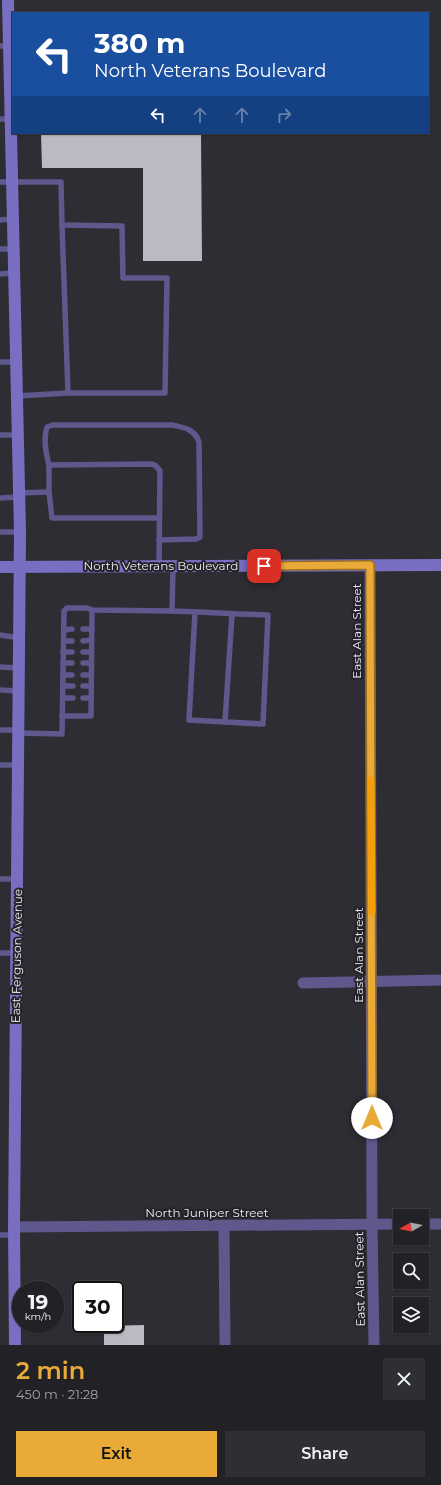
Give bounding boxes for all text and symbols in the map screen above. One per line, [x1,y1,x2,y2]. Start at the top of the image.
text: 380 m [94,26,185,60]
icon: left [28,28,80,80]
text: North Veterans Boulevard [94,60,326,82]
icon: left [147,104,169,126]
icon: ahead [189,104,211,126]
icon: ahead [231,104,253,126]
icon: right [273,104,295,126]
pin [247,549,281,583]
icon: arrive [253,555,275,577]
street label: North Veterans Boulevard [84,558,238,573]
street label: East Alan Street [349,583,364,679]
street label: East Ferguson Avenue [8,889,25,1023]
street label: East Alan Street [351,907,366,1003]
position arrow [351,1097,393,1139]
street label: North Juniper Street [145,1205,269,1220]
north arrow [393,1209,429,1245]
map controls [393,1209,429,1333]
street label: East Alan Street [351,1231,368,1327]
button: search [393,1253,429,1289]
speed limit sign: 30 [72,1281,124,1333]
text: 19 [28,1290,48,1314]
button: layers [393,1297,429,1333]
text: km/h [25,1310,51,1323]
text: 2 min [16,1356,85,1385]
button: close [383,1358,425,1400]
text: 450 m · 21:28 [16,1386,98,1402]
button: Exit [16,1431,217,1477]
button: Share [225,1431,425,1477]

